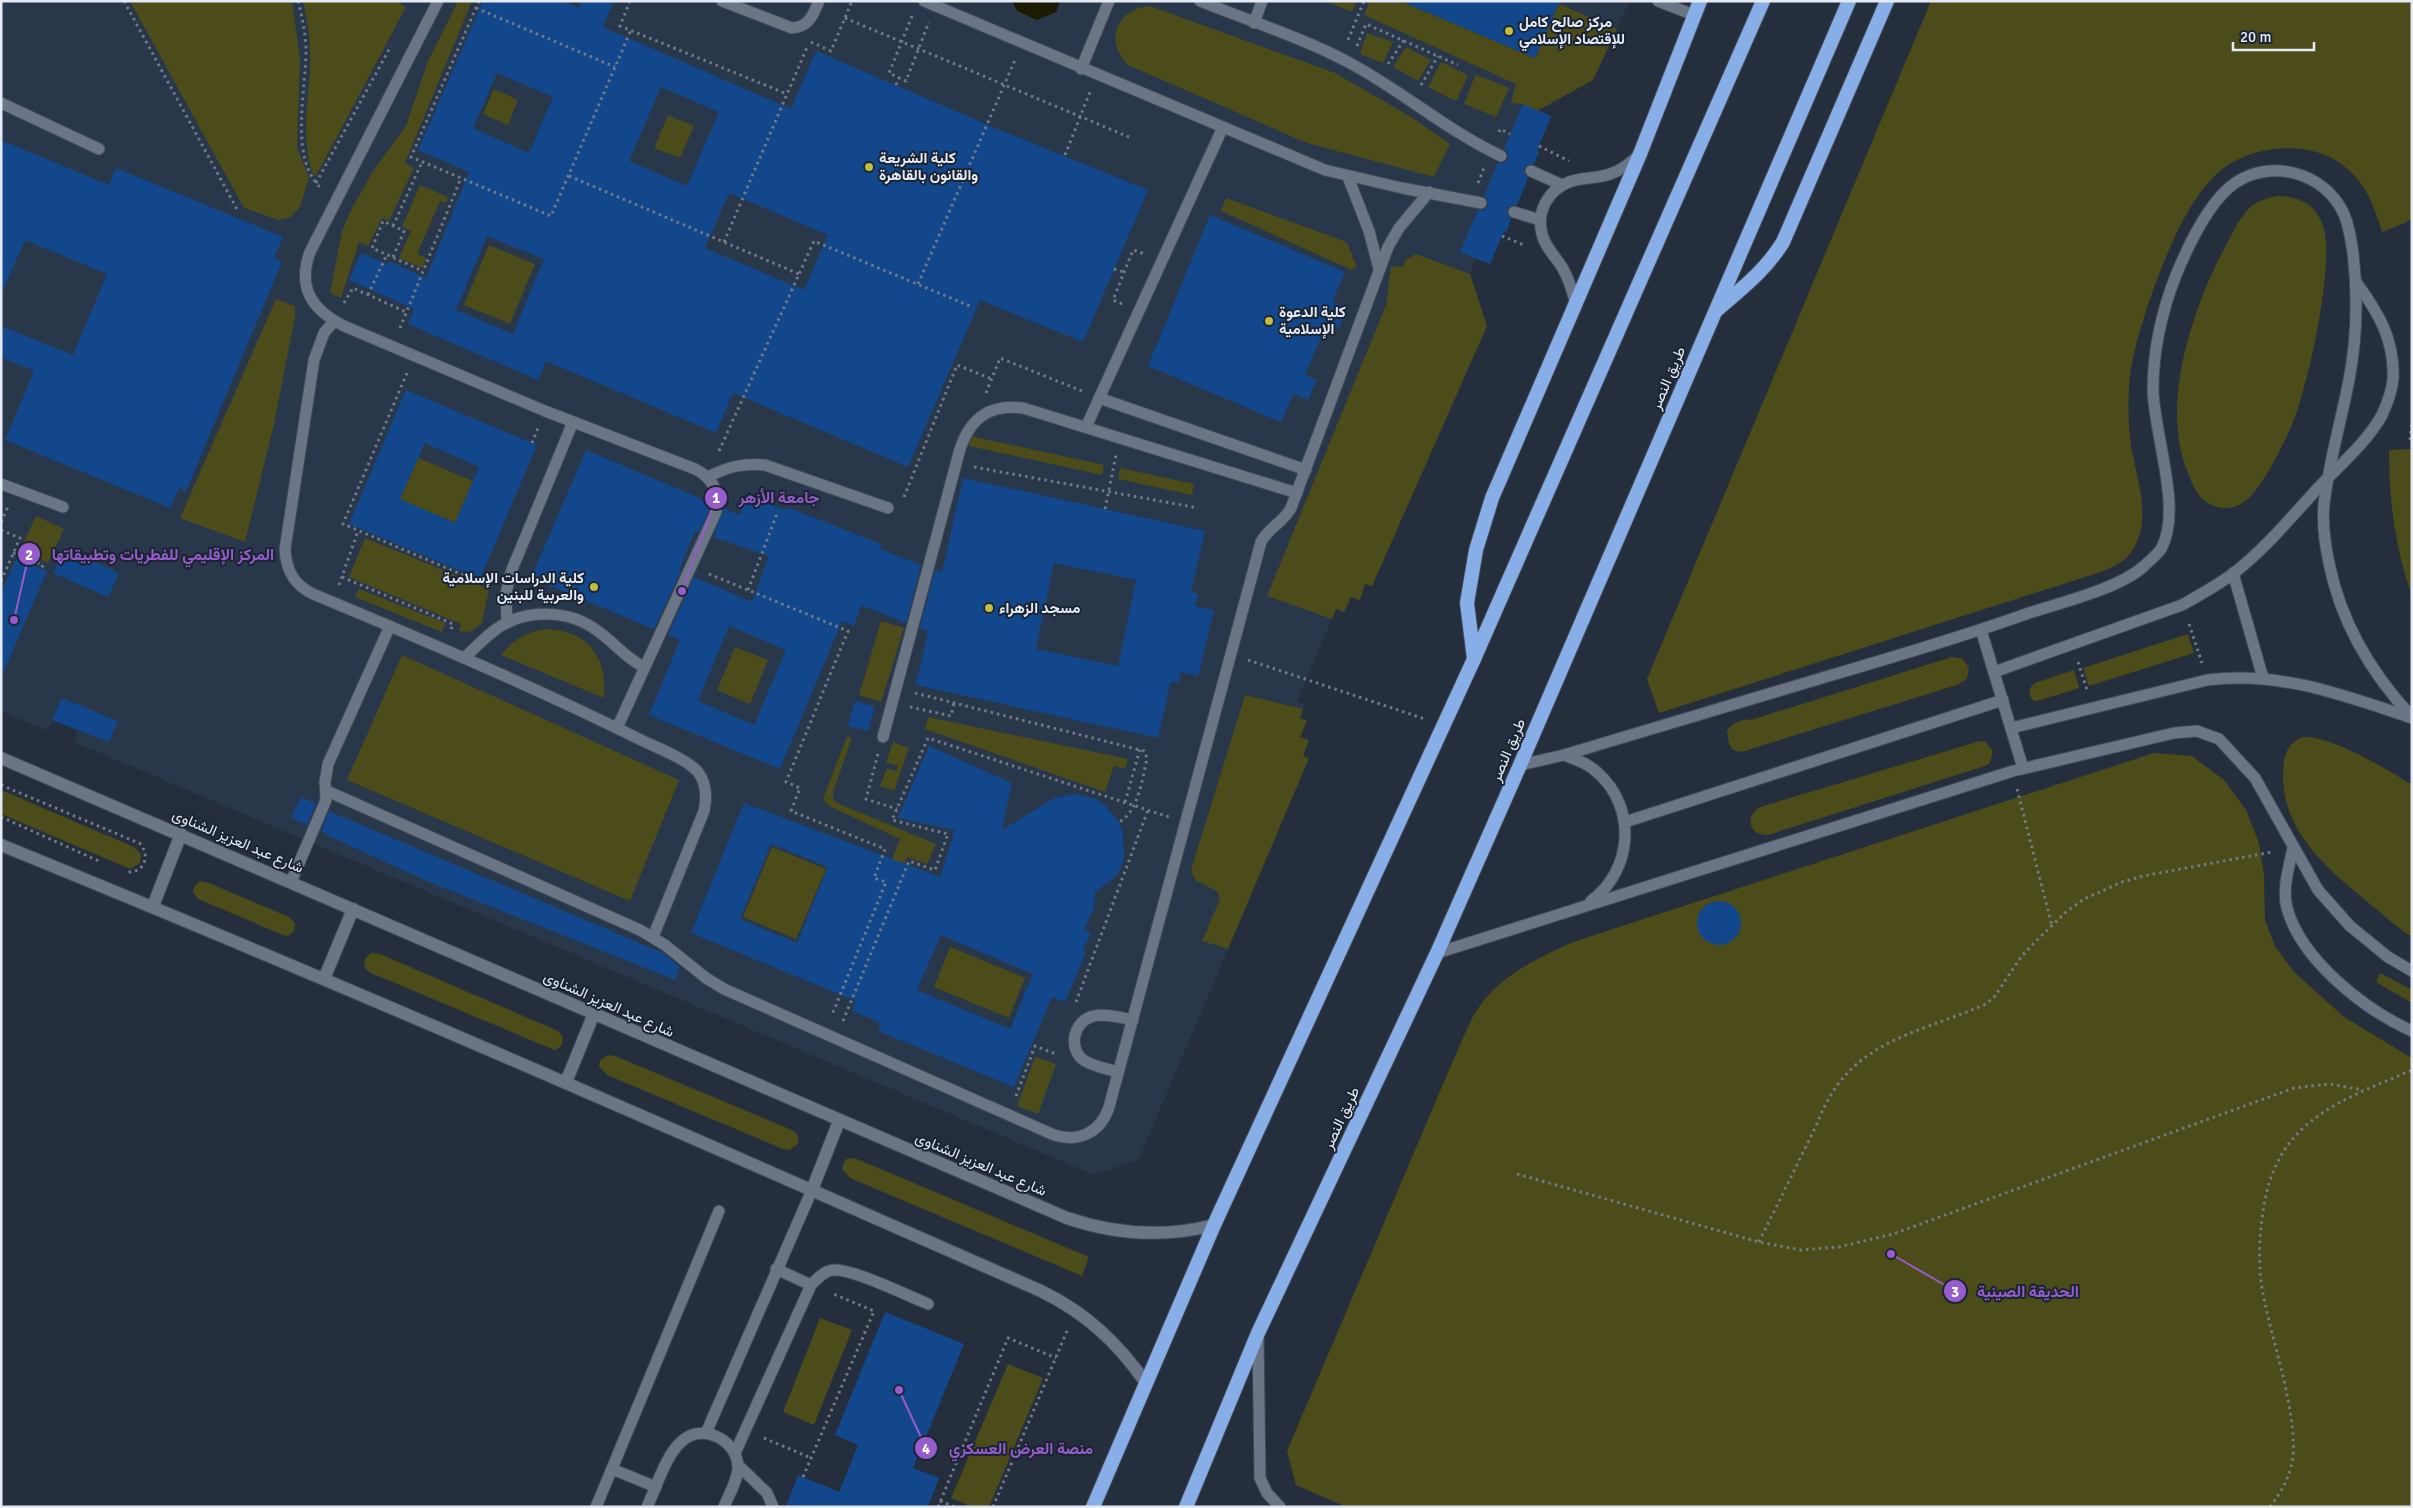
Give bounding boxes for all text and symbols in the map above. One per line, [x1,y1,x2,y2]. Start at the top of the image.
place label: مركز صالح كامل للإقتصاد الإسلامي [1519,13,1625,52]
scale bar [2233,20,2314,52]
marker: مركز صالح كامل للإقتصاد الإسلامي [1503,25,1515,37]
text: 20 m [2240,28,2271,46]
place label: كلية الشريعة والقانون بالقاهرة [879,149,978,184]
marker: كلية الشريعة والقانون بالقاهرة [863,161,875,173]
place label: كلية الدعوة الإسلامية [1279,303,1346,339]
marker: كلية الدعوة الإسلامية [1263,315,1275,327]
street label: طريق النصر [1646,344,1690,414]
callout: جامعة الأزهر [704,482,830,513]
text: جامعة الأزهر [738,488,820,508]
text: 1 [712,489,720,507]
callout: المركز الإقليمي للفطريات وتطبيقاتها [17,539,284,570]
text: المركز الإقليمي للفطريات وتطبيقاتها [52,545,274,568]
text: 2 [25,546,33,564]
place label: كلية الدراسات الإسلامية والعربية للبنين [443,569,584,604]
marker: كلية الدراسات الإسلامية والعربية للبنين [588,581,600,593]
place label: مسجد الزهراء [999,599,1081,617]
marker: مسجد الزهراء [983,602,995,614]
street label: طريق النصر [1486,716,1530,786]
street label: شارع عبد العزيز الشناوى [169,805,307,879]
street label: شارع عبد العزيز الشناوى [540,967,677,1043]
street label: طريق النصر [1318,1084,1364,1153]
street label: شارع عبد العزيز الشناوى [912,1128,1050,1202]
callout: الحديقة الصينية [1942,1276,2089,1307]
text: الحديقة الصينية [1977,1282,2079,1302]
text: 3 [1951,1283,1959,1301]
callout: منصة العرض العسكري [914,1433,1103,1464]
text: منصة العرض العسكري [949,1439,1094,1462]
text: 4 [922,1440,930,1458]

